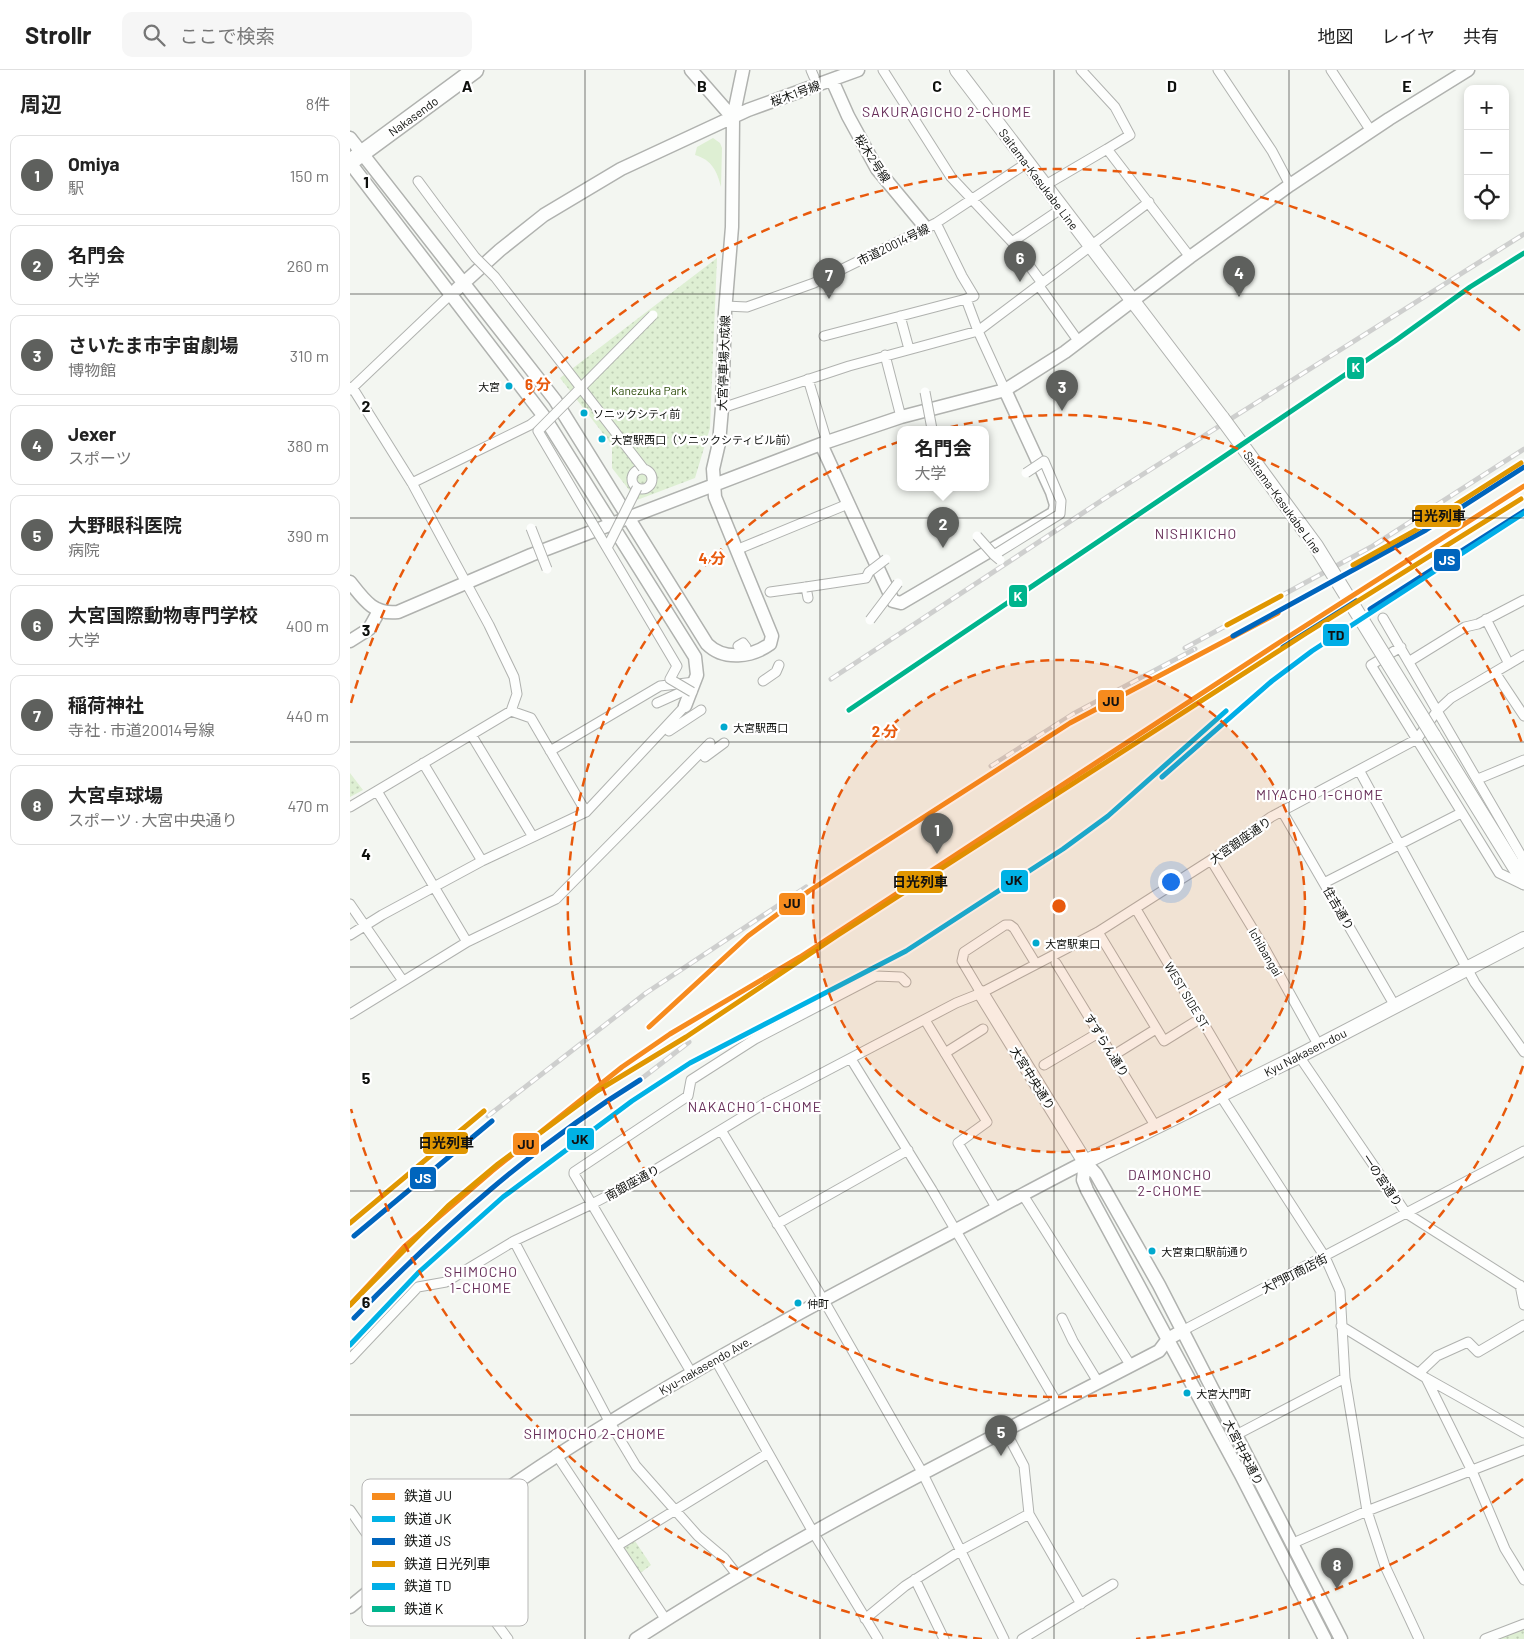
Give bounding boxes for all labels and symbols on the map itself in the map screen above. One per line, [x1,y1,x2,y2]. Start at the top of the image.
text: A [462,76,473,95]
text: B [697,76,707,95]
text: C [932,76,942,95]
text: D [1167,76,1177,95]
text: E [1402,76,1412,95]
street label: 桜木1号線 [768,77,822,109]
street label: Nakasendo [385,93,441,139]
district label: SAKURAGICHO 2-CHOME [862,103,1032,120]
street label: Saitama-Kasukabe Line [996,126,1082,232]
street label: 桜木2号線 [852,131,894,185]
text: 1 [363,172,369,191]
street label: 市道20014号線 [855,221,931,267]
pin: 6 [1004,241,1036,282]
pin: 4 [1223,256,1255,297]
pin: 7 [813,258,845,299]
street label: 大宮停車場大成線 [714,315,732,411]
line badge: K [1346,356,1365,380]
text: K [1352,358,1361,375]
pin: 3 [1046,370,1078,411]
text: 6 分 [525,375,551,393]
place label: 大宮 [478,380,500,393]
marker: 大宮 [504,381,514,391]
park label: Kanezuka Park [611,383,687,397]
text: 2 [362,396,371,415]
place label: ソニックシティ前 [593,407,680,420]
marker: ソニックシティ前 [579,408,589,418]
place label: 大宮駅西口（ソニックシティビル前） [611,433,797,446]
marker: 大宮駅西口（ソニックシティビル前） [597,434,607,444]
street label: Saitama-Kasukabe Line [1241,448,1325,556]
line badge: 日光列車 [1414,504,1462,528]
pin: 2 [927,507,959,548]
text: 日光列車 [1410,507,1466,524]
district label: NISHIKICHO [1155,525,1237,542]
line badge: JS [1433,548,1461,572]
text: 4 分 [698,549,726,567]
text: JS [1439,551,1455,568]
line badge: K [1008,584,1028,608]
text: K [1014,587,1023,604]
text: 3 [362,620,370,639]
line badge: TD [1322,623,1350,647]
text: TD [1328,626,1345,643]
line badge: JU [1097,689,1125,713]
text: JU [1103,692,1120,709]
place label: 大宮駅西口 [733,721,788,734]
marker: 大宮駅西口 [719,722,729,732]
text: 2 分 [872,722,898,740]
district label: MIYACHO 1-CHOME [1256,786,1384,803]
pin: 1 [921,813,953,854]
street label: 大宮銀座通り [1206,814,1274,866]
text: 4 [361,844,371,863]
line badge: JK [1000,869,1029,893]
your location [1158,869,1184,895]
line badge: 日光列車 [896,870,944,894]
text: JK [1006,871,1023,888]
text: 日光列車 [892,873,948,890]
street label: 住吉通り [1321,884,1357,932]
line badge: JU [778,892,806,916]
text: JU [784,894,801,911]
centre of rings [1050,897,1068,915]
street label: Ichibangai [1247,925,1285,979]
place label: 大宮駅東口 [1045,937,1100,950]
marker: 大宮駅東口 [1031,938,1041,948]
street label: WEST SIDE ST. [1162,959,1214,1033]
street label: すずらん通り [1082,1011,1132,1079]
street label: Kyu Nakasen-dou [1261,1025,1349,1079]
street label: 大宮中央通り [1008,1044,1058,1112]
text: 5 [362,1068,371,1087]
district label: NAKACHO 1-CHOME [688,1098,822,1115]
line badge: JK [566,1127,595,1151]
text: JK [572,1130,589,1147]
line badge: 日光列車 [422,1131,469,1155]
line badge: JU [512,1132,540,1156]
text: 日光列車 [418,1134,474,1151]
text: JU [518,1135,535,1152]
street label: 一の宮通り [1360,1151,1406,1209]
street label: 南銀座通り [602,1161,662,1203]
line badge: JS [409,1166,437,1190]
district label: DAIMONCHO 2-CHOME [1128,1166,1212,1199]
text: JS [415,1169,431,1186]
place label: 大宮東口駅前通り [1161,1245,1249,1258]
marker: 大宮東口駅前通り [1147,1246,1157,1256]
street label: 大門町商店街 [1259,1250,1329,1296]
district label: SHIMOCHO 1-CHOME [444,1263,518,1296]
text: 6 [362,1292,371,1311]
place label: 仲町 [807,1297,829,1310]
marker: 仲町 [793,1298,803,1308]
street label: Kyu-nakasendo Ave. [656,1333,754,1397]
place label: 大宮大門町 [1196,1387,1251,1400]
marker: 大宮大門町 [1182,1388,1192,1398]
pin: 5 [985,1415,1017,1456]
street label: 大宮中央通り [1221,1417,1267,1487]
district label: SHIMOCHO 2-CHOME [524,1425,666,1442]
legend [362,1479,528,1626]
text: 鉄道 JU [404,1487,452,1504]
text: 鉄道 JK [404,1510,452,1527]
text: 鉄道 JS [404,1532,451,1549]
pin: 8 [1321,1548,1353,1589]
text: 鉄道 日光列車 [404,1555,491,1572]
text: 鉄道 TD [404,1577,451,1594]
text: 鉄道 K [404,1600,444,1617]

